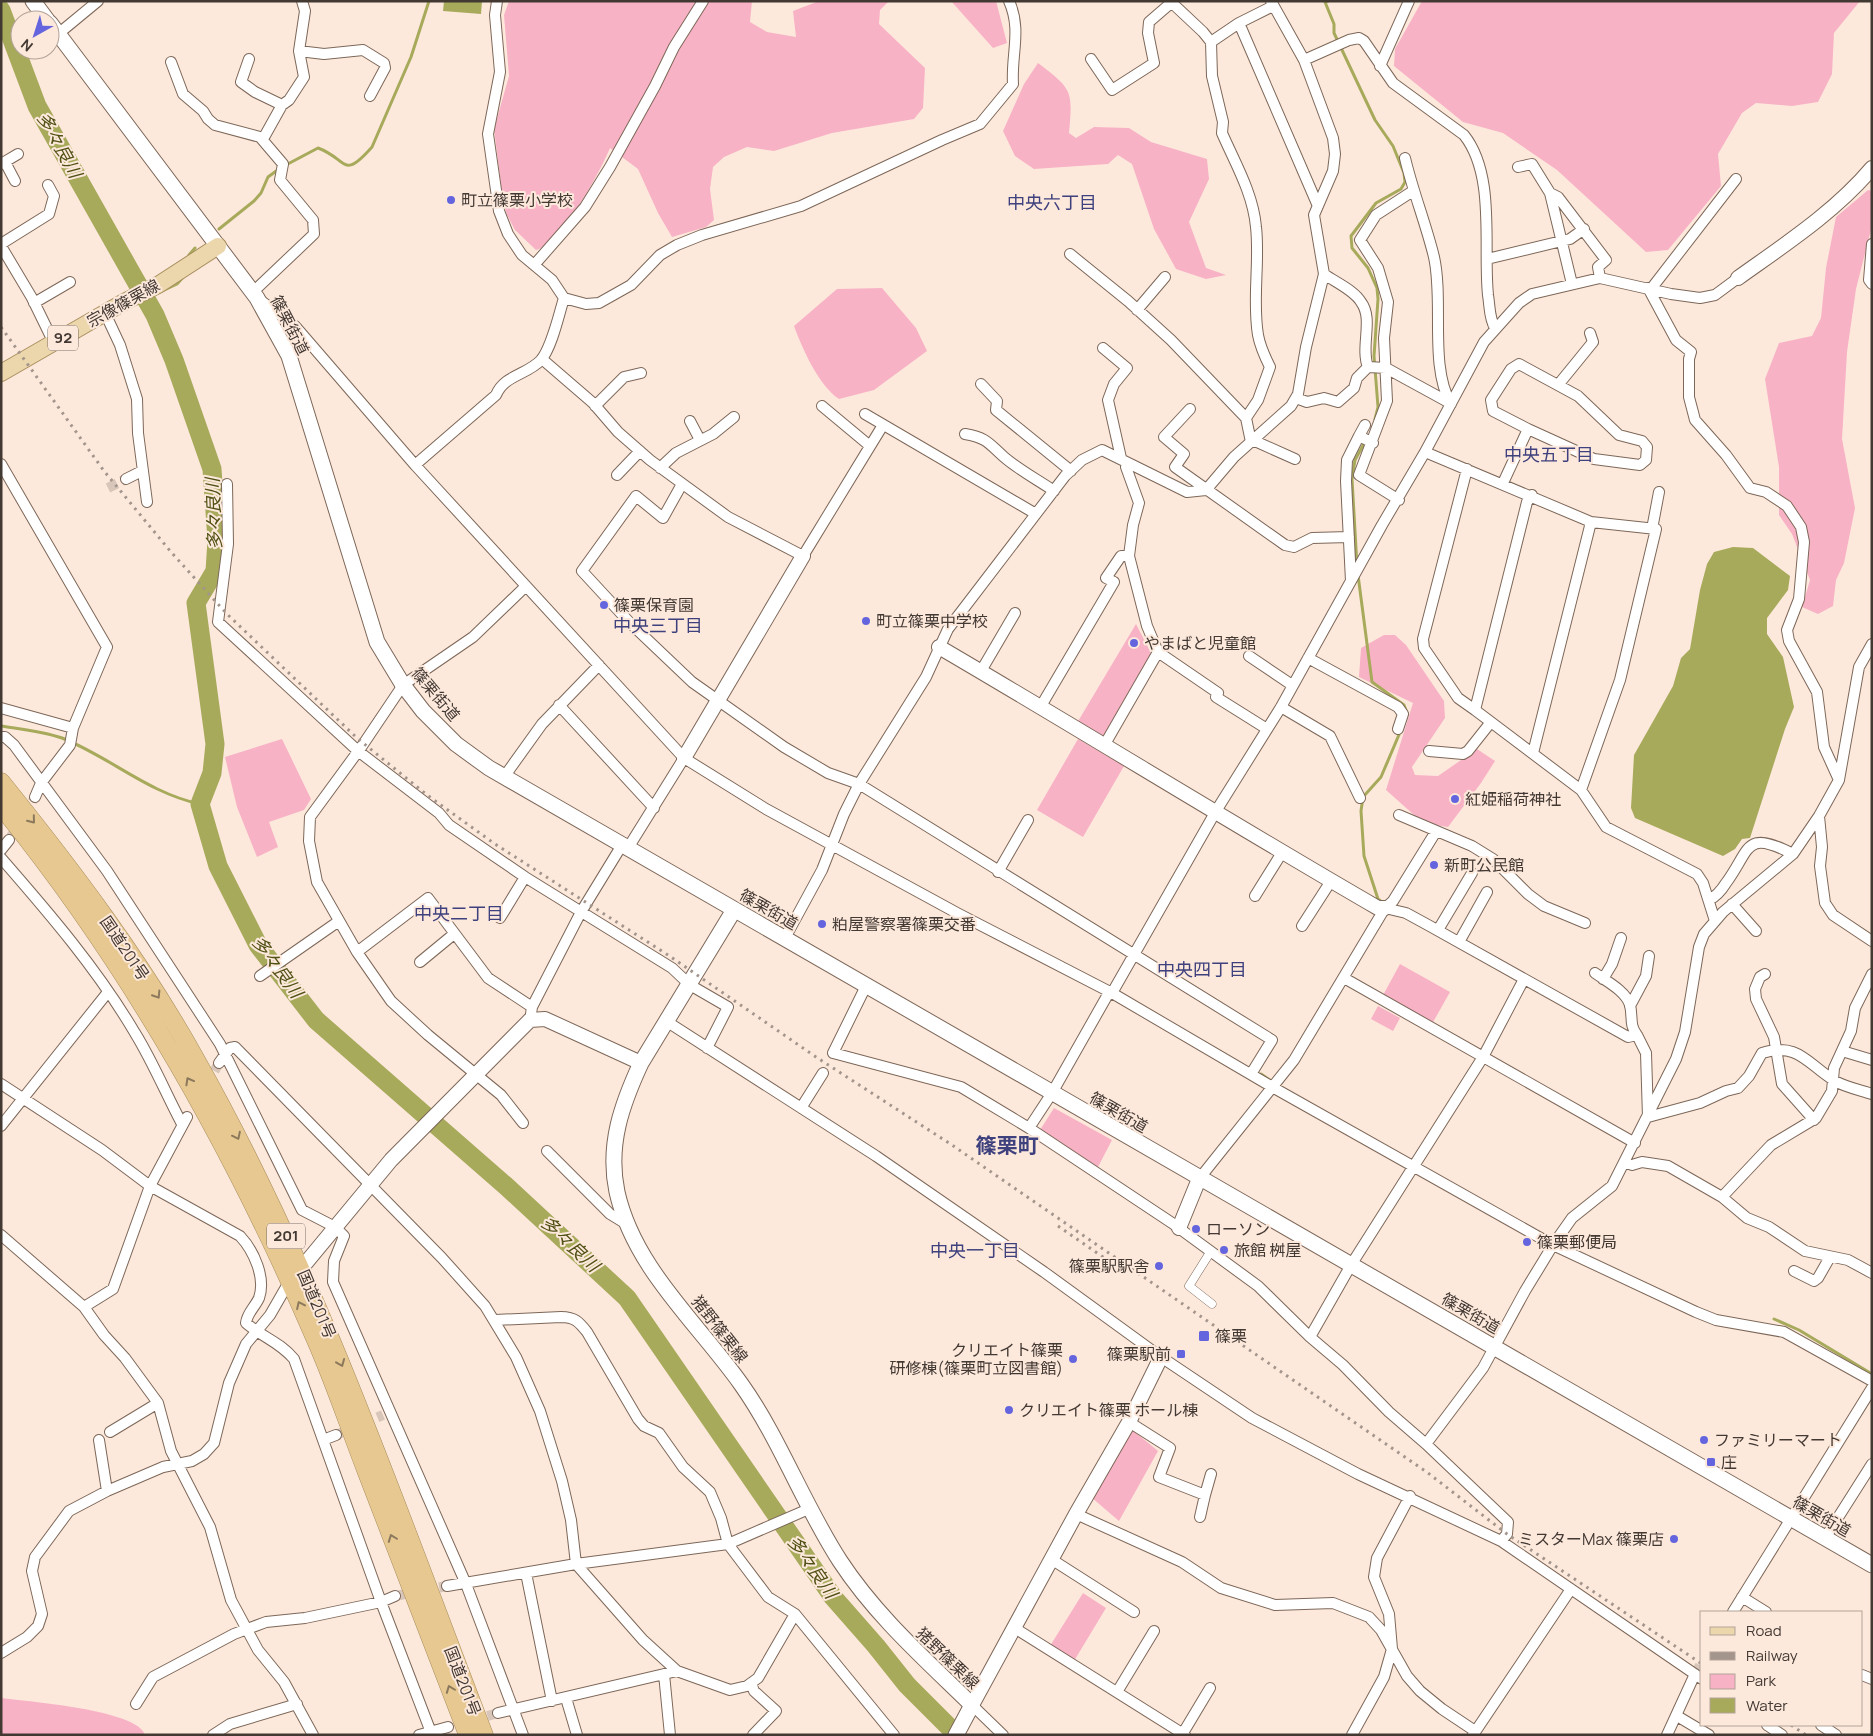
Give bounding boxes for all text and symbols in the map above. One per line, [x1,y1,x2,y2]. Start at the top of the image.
north arrow [10,10,60,60]
text: N [17,35,36,56]
water label: 多々良川 [32,107,89,184]
place label: 町立篠栗小学校 [461,189,573,211]
district label: 中央六丁目 [1007,190,1097,214]
marker: 町立篠栗小学校 [445,194,457,206]
street label: 宗像篠栗線 [83,274,163,332]
street label: 篠栗街道 [266,291,314,359]
road number: 92 [48,326,78,350]
district label: 中央五丁目 [1504,442,1594,466]
water label: 多々良川 [200,476,226,550]
place label: 篠栗保育園 [614,594,694,616]
marker: 篠栗保育園 [598,599,610,611]
place label: 町立篠栗中学校 [876,610,988,632]
district label: 中央三丁目 [613,613,703,637]
marker: 町立篠栗中学校 [860,615,872,627]
place label: やまばと児童館 [1144,632,1256,654]
marker: やまばと児童館 [1128,637,1140,649]
street label: 篠栗街道 [407,662,465,726]
place label: 紅姫稲荷神社 [1465,788,1561,810]
marker: 紅姫稲荷神社 [1449,793,1461,805]
one-way arrow [26,814,34,823]
place label: 新町公民館 [1444,854,1524,876]
marker: 新町公民館 [1428,859,1440,871]
street label: 篠栗街道 [736,883,802,935]
district label: 中央二丁目 [414,901,504,925]
street label: 国道201号 [95,912,155,984]
place label: 粕屋警察署篠栗交番 [832,913,976,935]
marker: 粕屋警察署篠栗交番 [816,918,828,930]
water label: 多々良川 [247,930,310,1004]
district label: 中央四丁目 [1157,957,1247,981]
one-way arrow [150,990,160,999]
one-way arrow [185,1078,195,1087]
street label: 篠栗街道 [1086,1086,1152,1138]
one-way arrow [231,1131,241,1140]
district label: 篠栗町 [976,1131,1039,1159]
water label: 多々良川 [536,1210,607,1278]
place label: ローソン [1206,1218,1270,1240]
marker: ローソン [1190,1223,1202,1235]
road number: 201 [267,1224,305,1248]
place label: 篠栗郵便局 [1537,1231,1617,1253]
marker: 篠栗郵便局 [1521,1236,1533,1248]
district label: 中央一丁目 [930,1238,1020,1262]
place label: 旅館 桝屋 [1234,1239,1301,1261]
marker: 旅館 桝屋 [1218,1244,1230,1256]
place label: 篠栗駅駅舎 [1069,1255,1149,1277]
marker: 篠栗駅駅舎 [1153,1260,1165,1272]
street label: 国道201号 [293,1266,341,1342]
street label: 篠栗街道 [1438,1287,1504,1339]
street label: 猪野篠栗線 [687,1291,753,1367]
one-way arrow [296,1301,306,1310]
place label: 篠栗 [1215,1325,1247,1347]
marker: 篠栗 [1197,1329,1211,1343]
place label: クリエイト篠栗 研修棟(篠栗町立図書館) [889,1339,1063,1379]
place label: 篠栗駅前 [1107,1343,1171,1365]
marker: 篠栗駅前 [1175,1348,1187,1360]
marker: クリエイト篠栗 研修棟(篠栗町立図書館) [1067,1353,1079,1365]
one-way arrow [335,1358,346,1367]
place label: クリエイト篠栗 ホール棟 [1019,1399,1198,1421]
marker: クリエイト篠栗 ホール棟 [1003,1404,1015,1416]
place label: ファミリーマート [1714,1429,1842,1451]
marker: ファミリーマート [1698,1434,1710,1446]
place label: 庄 [1721,1451,1737,1473]
marker: 庄 [1705,1456,1717,1468]
street label: 篠栗街道 [1789,1490,1855,1542]
place label: ミスターMax 篠栗店 [1518,1528,1664,1550]
water label: 多々良川 [782,1530,844,1604]
marker: ミスターMax 篠栗店 [1668,1533,1680,1545]
one-way arrow [388,1534,398,1542]
legend [1700,1611,1863,1726]
text: Road [1746,1620,1782,1641]
street label: 猪野篠栗線 [912,1622,984,1694]
street label: 国道201号 [440,1643,486,1719]
text: Railway [1746,1645,1798,1666]
text: Park [1746,1670,1776,1691]
one-way arrow [446,1685,456,1694]
text: Water [1746,1695,1788,1716]

